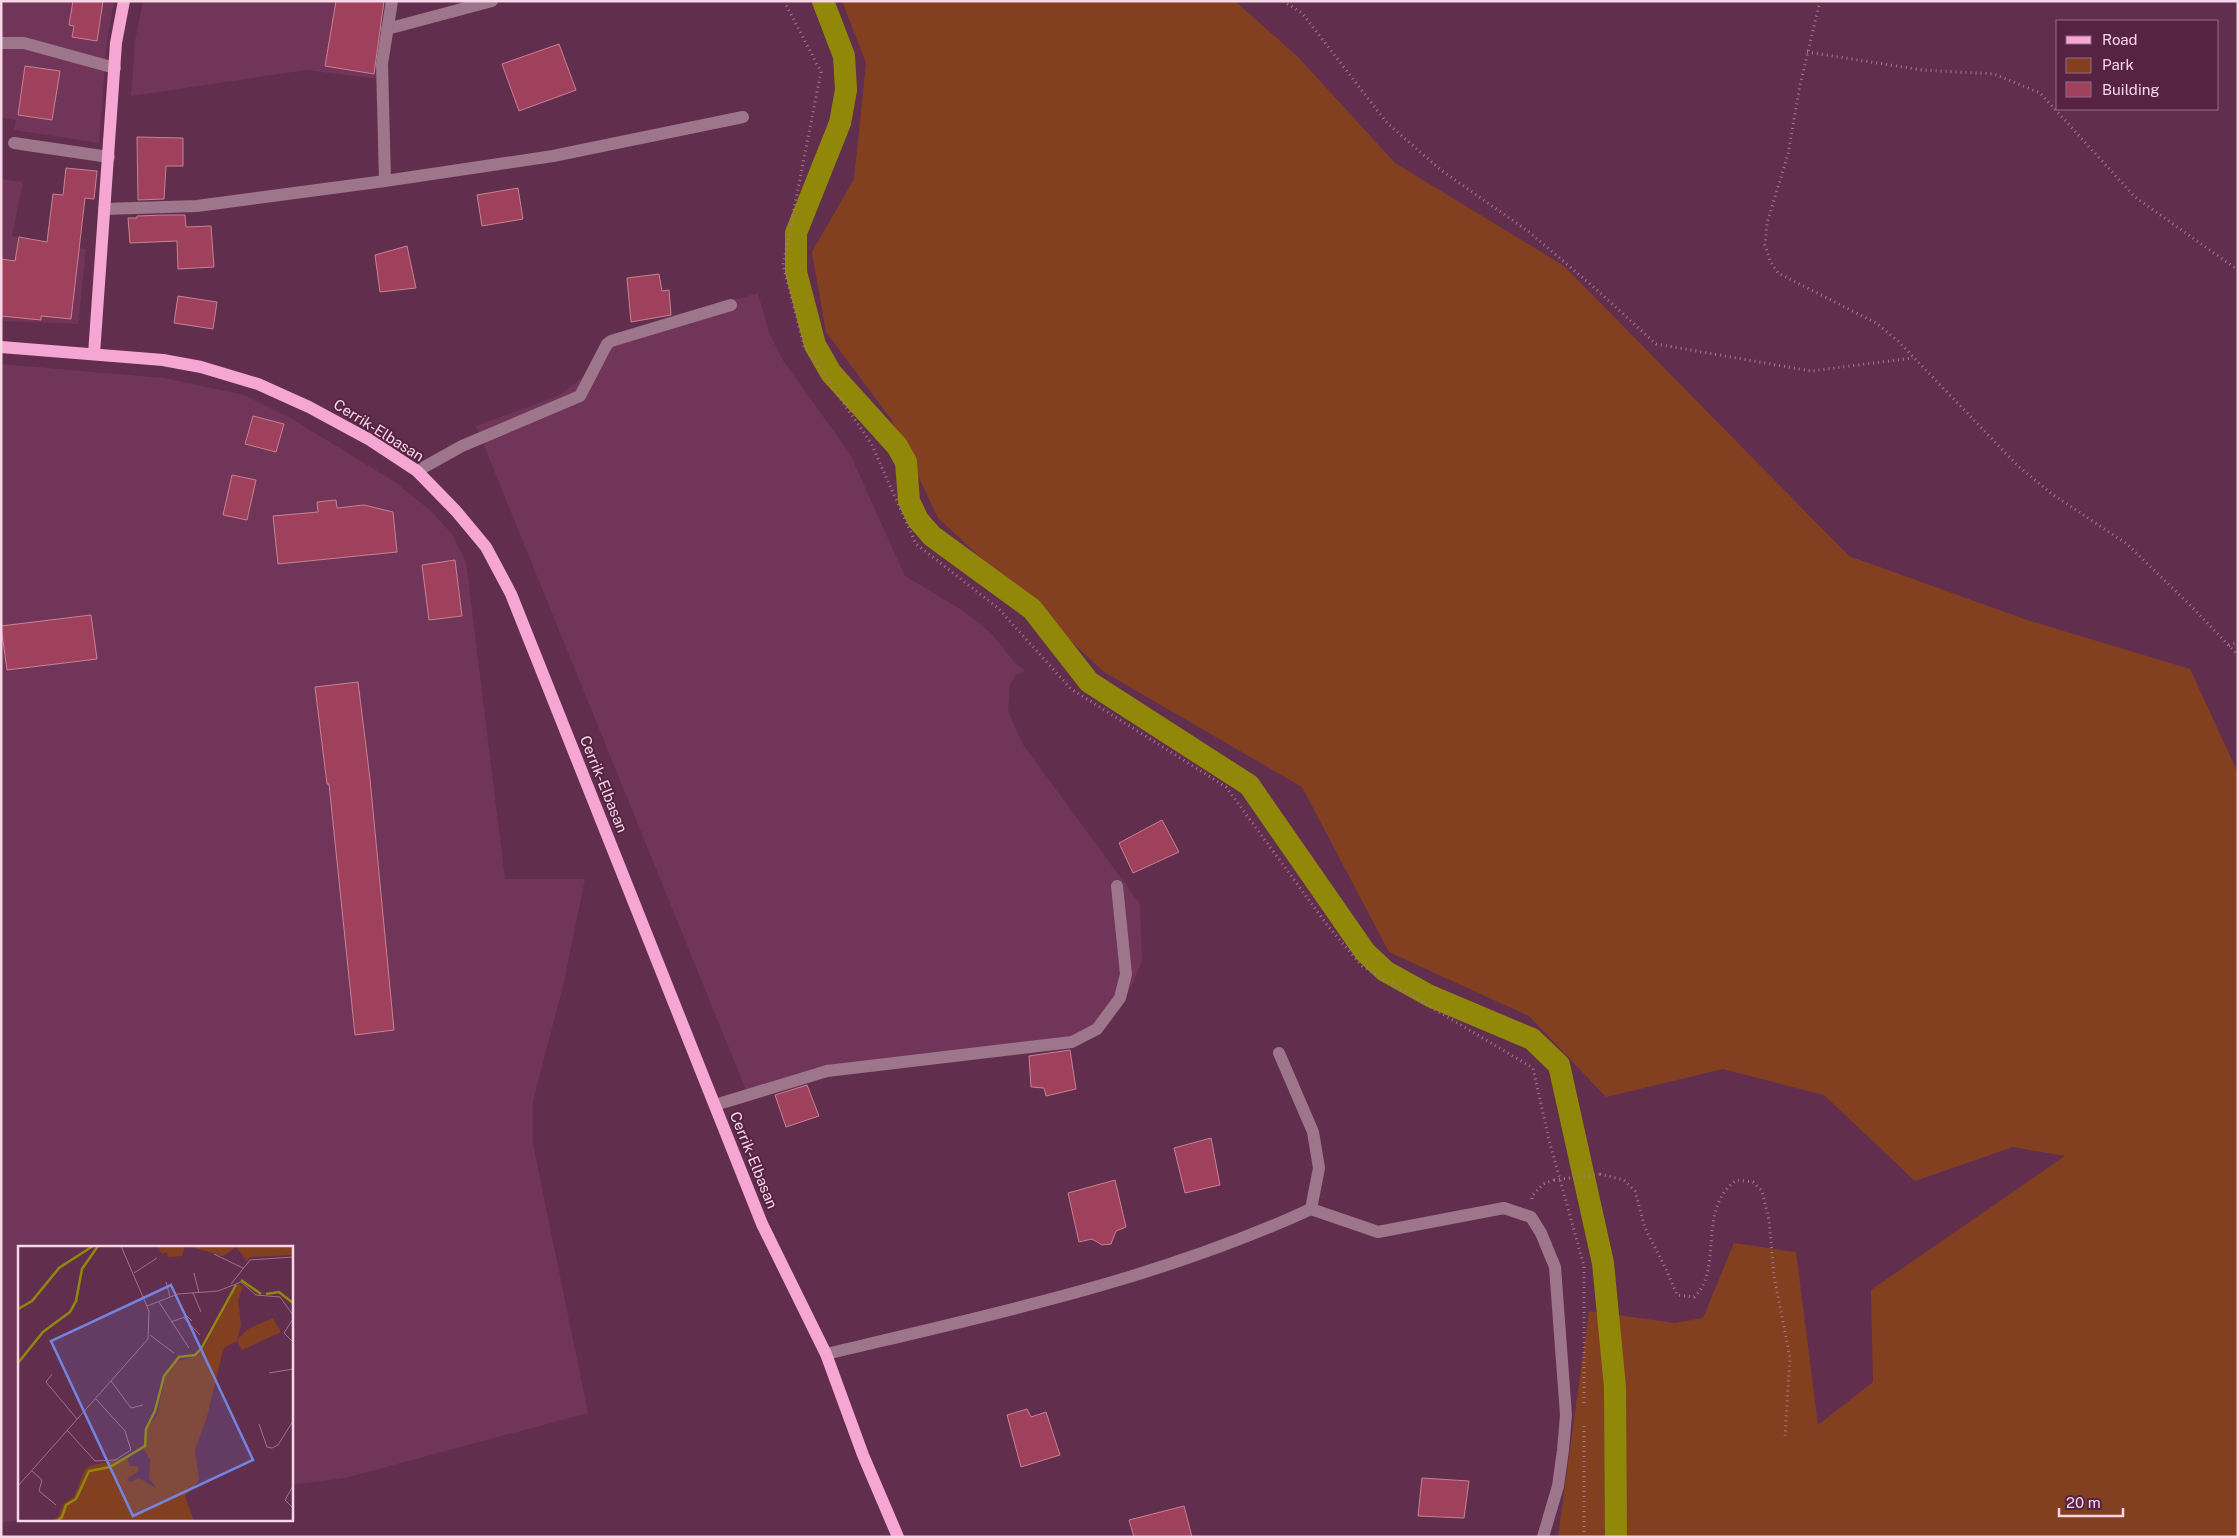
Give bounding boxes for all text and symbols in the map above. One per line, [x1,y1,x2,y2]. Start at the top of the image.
legend [2056,20,2219,110]
text: Road [2102,31,2138,48]
text: Park [2102,56,2134,73]
text: Building [2102,81,2160,98]
street label: Cerrik-Elbasan [331,395,427,465]
street label: Cerrik-Elbasan [577,733,631,835]
street label: Cerrik-Elbasan [727,1109,781,1211]
inset map [18,1246,292,1520]
scale bar [2059,1486,2123,1518]
text: 20 m [2066,1494,2101,1511]

